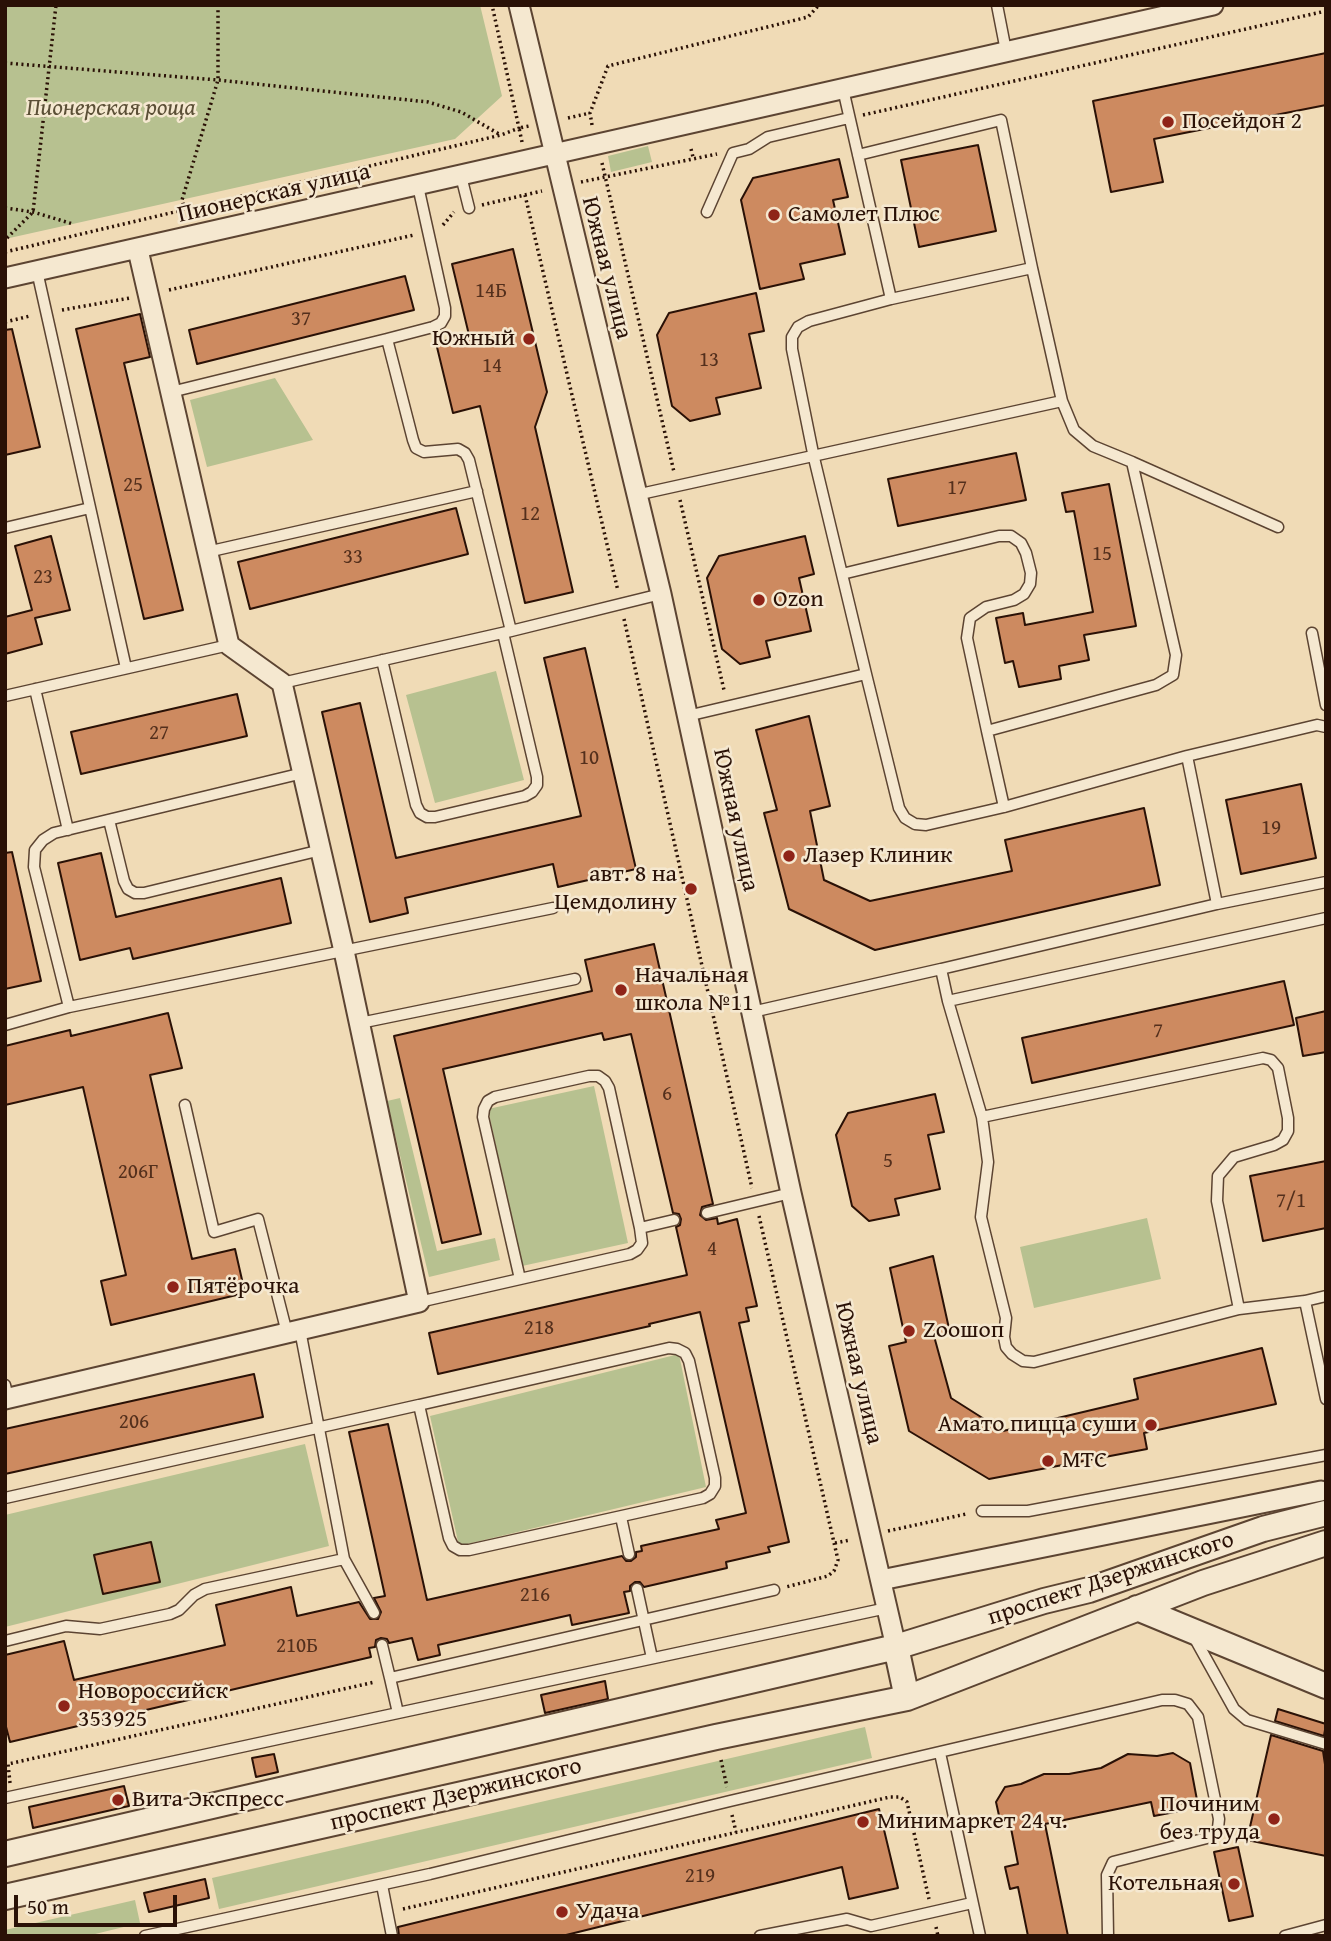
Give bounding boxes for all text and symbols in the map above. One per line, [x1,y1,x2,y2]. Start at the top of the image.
park label: Пионерская роща [26,95,196,123]
place label: Посейдон 2 [1182,108,1302,136]
marker: Посейдон 2 [1160,114,1176,130]
street label: Пионерская улица [175,158,373,230]
street label: Южная улица [574,194,638,342]
place label: Самолет Плюс [788,201,940,229]
marker: Самолет Плюс [766,207,782,223]
house number: 14Б [475,279,507,305]
house number: 37 [291,307,311,333]
place label: Южный [432,325,515,353]
marker: Южный [521,331,537,347]
house number: 13 [699,348,719,374]
house number: 14 [482,354,502,380]
house number: 25 [123,473,143,499]
house number: 17 [947,476,967,502]
house number: 12 [520,502,540,528]
house number: 15 [1092,542,1112,568]
house number: 33 [343,545,363,571]
house number: 23 [33,565,53,591]
place label: Ozon [773,586,824,614]
marker: Ozon [751,592,767,608]
house number: 27 [149,721,169,747]
house number: 10 [579,746,599,772]
street label: Южная улица [706,746,764,894]
house number: 19 [1261,816,1281,842]
place label: Лазер Клиник [803,842,953,870]
marker: Лазер Клиник [781,848,797,864]
place label: авт. 8 на Цемдолину [554,861,677,917]
marker: авт. 8 на Цемдолину [683,881,699,897]
place label: Начальная школа №11 [635,962,754,1018]
marker: Начальная школа №11 [613,982,629,998]
house number: 7 [1153,1019,1163,1045]
house number: 6 [662,1082,672,1108]
house number: 5 [883,1149,893,1175]
house number: 206Г [118,1160,158,1186]
house number: 7/1 [1276,1189,1306,1215]
house number: 4 [707,1237,717,1263]
place label: Пятёрочка [187,1273,300,1301]
marker: Пятёрочка [165,1279,181,1295]
street label: Южная улица [828,1299,888,1447]
house number: 218 [524,1316,554,1342]
place label: Zooшоп [923,1317,1004,1345]
marker: Zooшоп [901,1323,917,1339]
house number: 206 [119,1410,149,1436]
place label: Амато пицца суши [938,1411,1137,1439]
marker: Амато пицца суши [1143,1417,1159,1433]
place label: МТС [1062,1447,1107,1475]
marker: МТС [1040,1453,1056,1469]
street label: проспект Дзержинского [984,1526,1238,1632]
house number: 216 [520,1583,550,1609]
house number: 210Б [276,1634,318,1660]
place label: Новороссийск 353925 [78,1678,228,1734]
marker: Новороссийск 353925 [56,1698,72,1714]
street label: проспект Дзержинского [327,1752,585,1838]
place label: Вита Экспресс [132,1786,284,1814]
place label: Починим без труда [1160,1791,1260,1847]
marker: Вита Экспресс [110,1792,126,1808]
place label: Минимаркет 24 ч. [877,1808,1068,1836]
marker: Починим без труда [1266,1811,1282,1827]
marker: Минимаркет 24 ч. [855,1814,871,1830]
house number: 219 [685,1864,715,1890]
place label: Котельная [1108,1870,1220,1898]
marker: Котельная [1226,1876,1242,1892]
scale bar [18,1882,180,1926]
text: 50 m [27,1891,69,1922]
place label: Удача [576,1898,639,1926]
marker: Удача [554,1904,570,1920]

